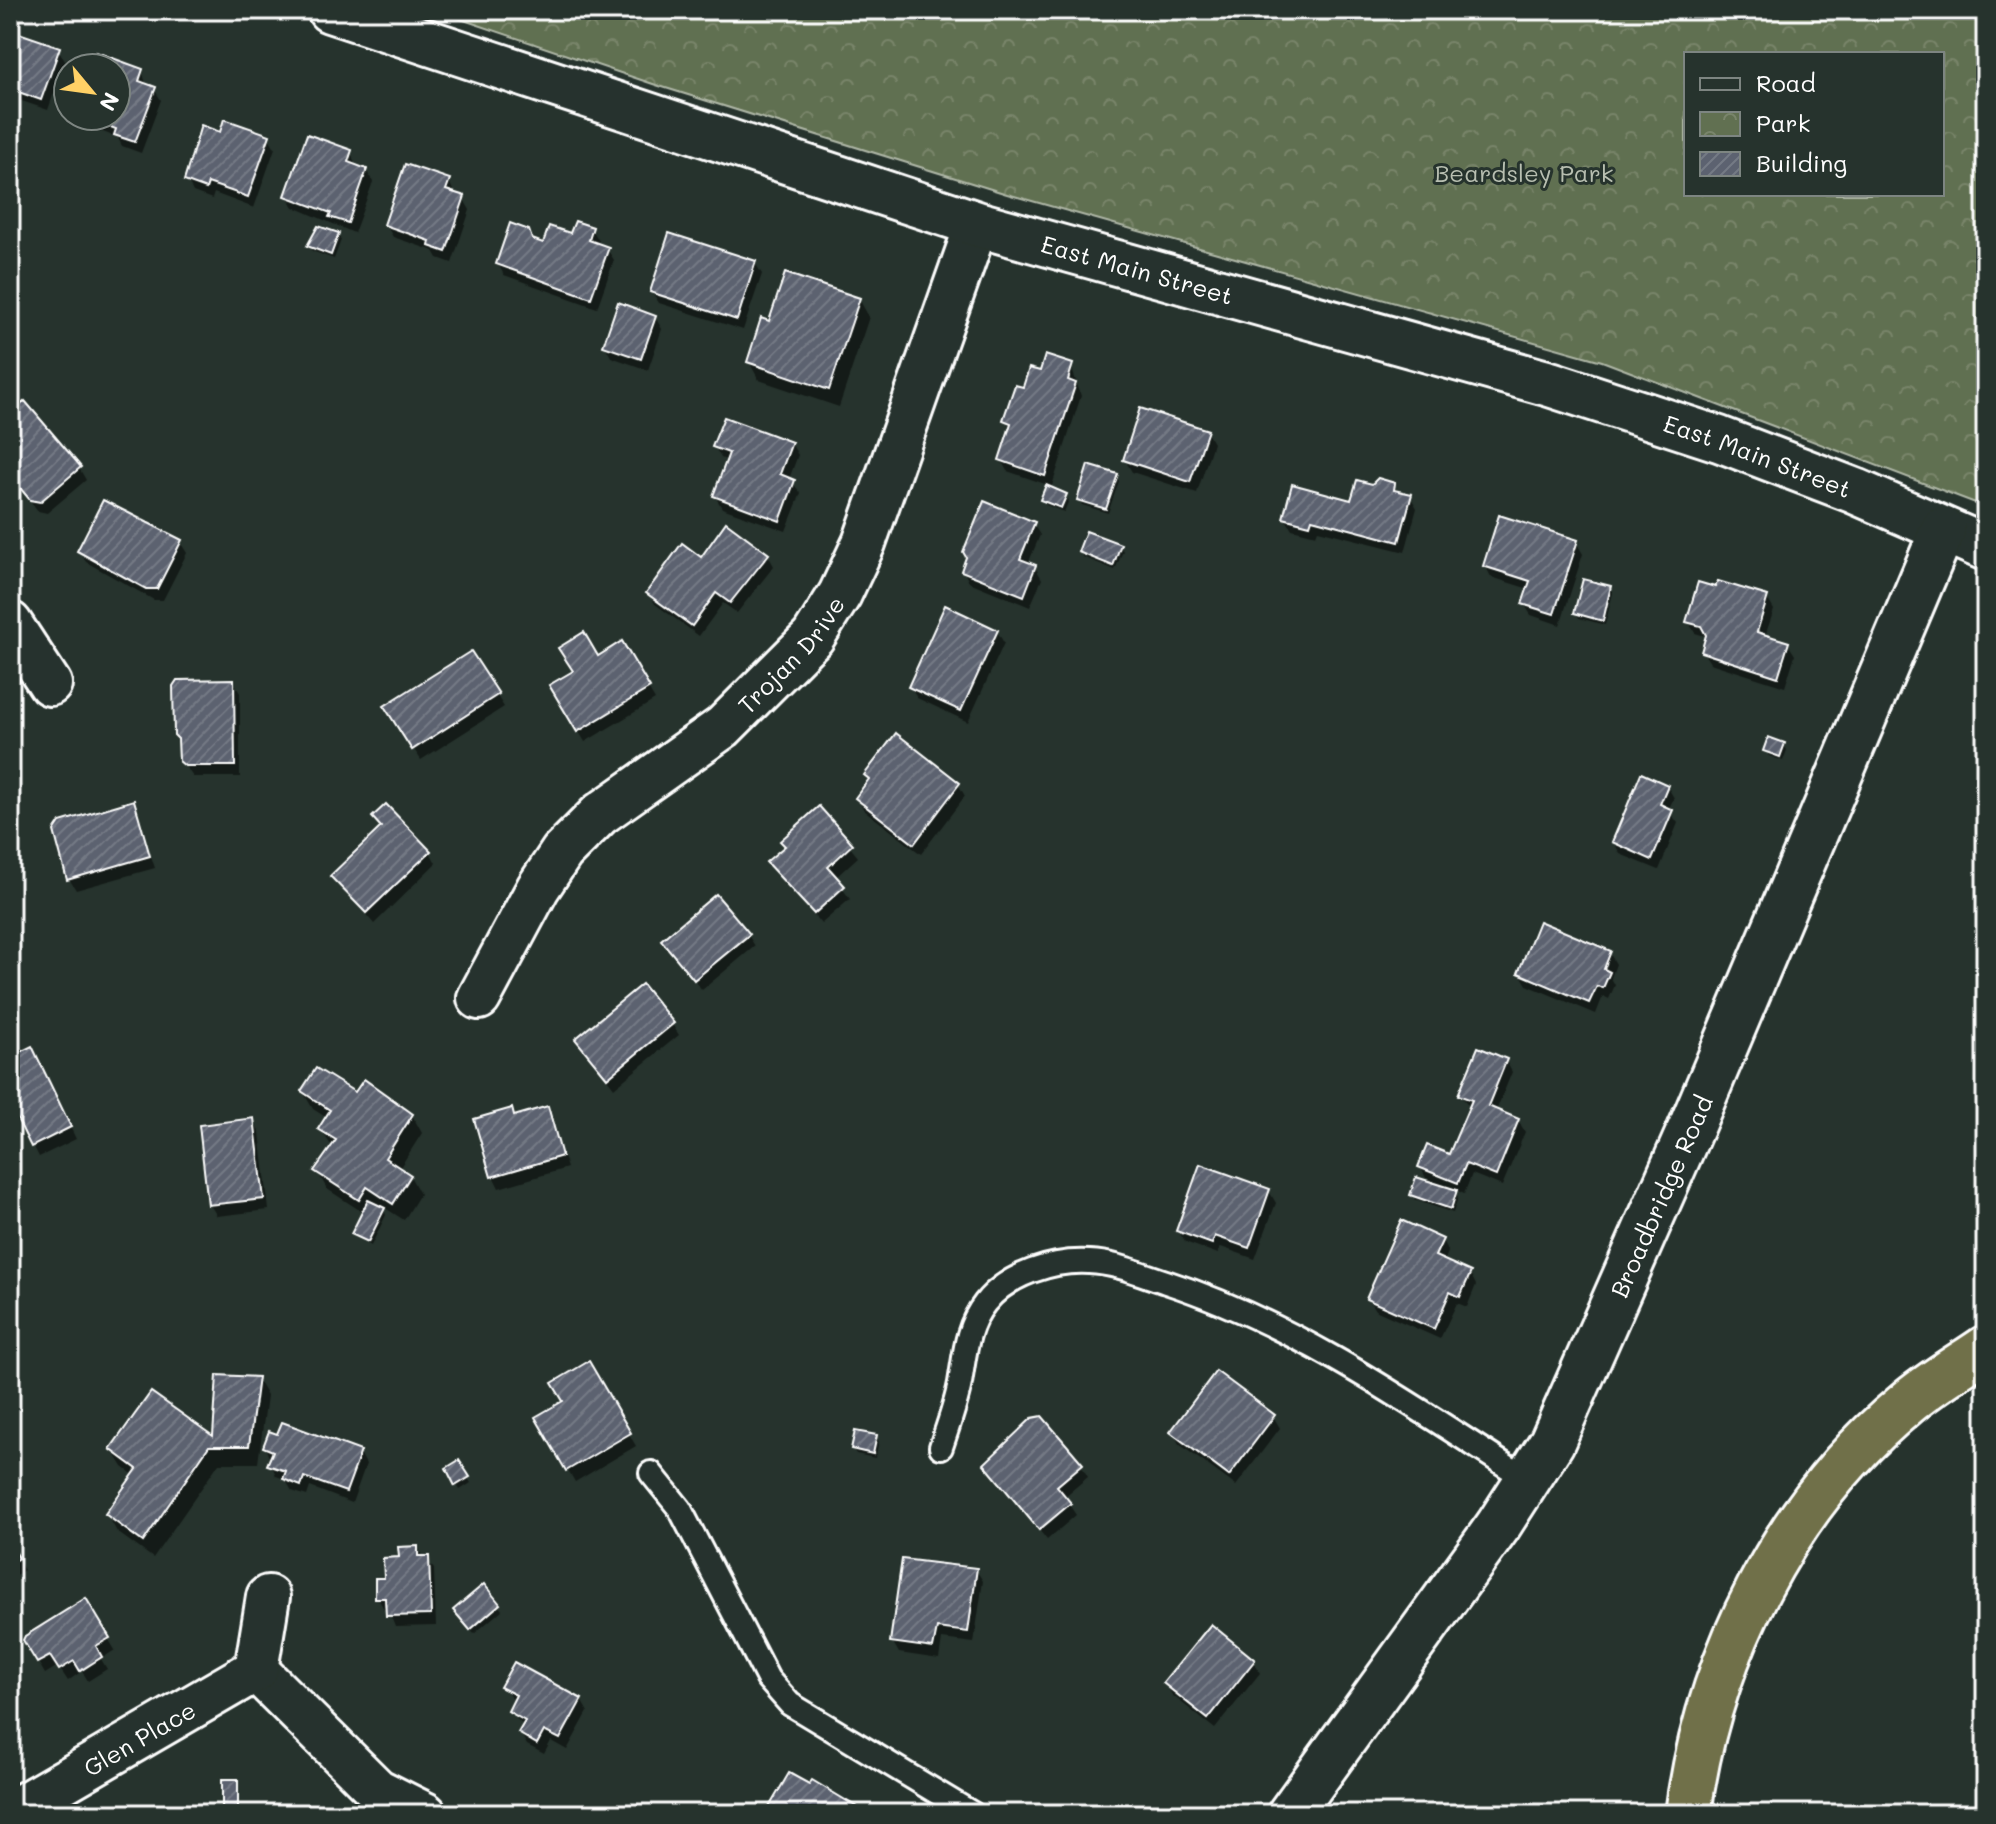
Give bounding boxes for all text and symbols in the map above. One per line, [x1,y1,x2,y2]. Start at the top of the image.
north arrow [52,52,132,132]
legend [1684,52,1944,196]
text: Road [1756,67,1816,98]
text: N [93,88,127,116]
text: Park [1756,107,1810,138]
text: Building [1756,147,1847,178]
park label: Beardsley Park [1434,157,1614,188]
street label: East Main Street [1038,227,1237,310]
street label: East Main Street [1660,407,1856,504]
street label: Trojan Drive [730,590,850,720]
street label: Broadbridge Road [1602,1090,1718,1302]
street label: Glen Place [77,1693,200,1782]

